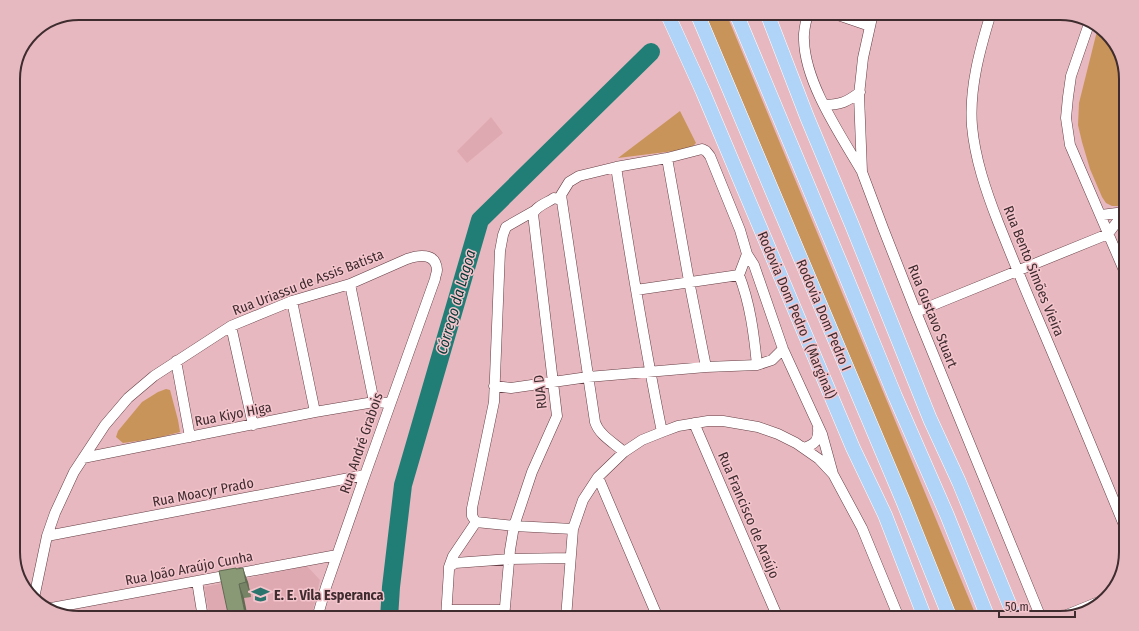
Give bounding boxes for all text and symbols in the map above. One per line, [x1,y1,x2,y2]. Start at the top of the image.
street label: Rua Bento Simões Vieira [1000,203,1068,339]
street label: Rodovia Dom Pedro I (Marginal) [754,229,840,401]
street label: Rua Uriassu de Assis Batista [230,246,386,319]
water label: Córrego da Lagoa [432,247,480,356]
street label: Rodovia Dom Pedro I [793,257,855,373]
street label: Rua Gustavo Stuart [904,262,961,371]
street label: RUA D [530,374,551,410]
street label: Rua André Grabois [336,390,387,496]
street label: Rua Kiyo Higa [193,399,273,430]
street label: Rua Francisco de Araújo [714,449,783,581]
street label: Rua Moacyr Prado [151,474,255,511]
street label: Rua João Araújo Cunha [124,548,254,589]
school or university icon: E. E. Vila Esperanca [251,585,271,605]
place label: E. E. Vila Esperanca [274,587,383,604]
scale bar [999,593,1075,619]
text: 50 m [1005,600,1029,614]

